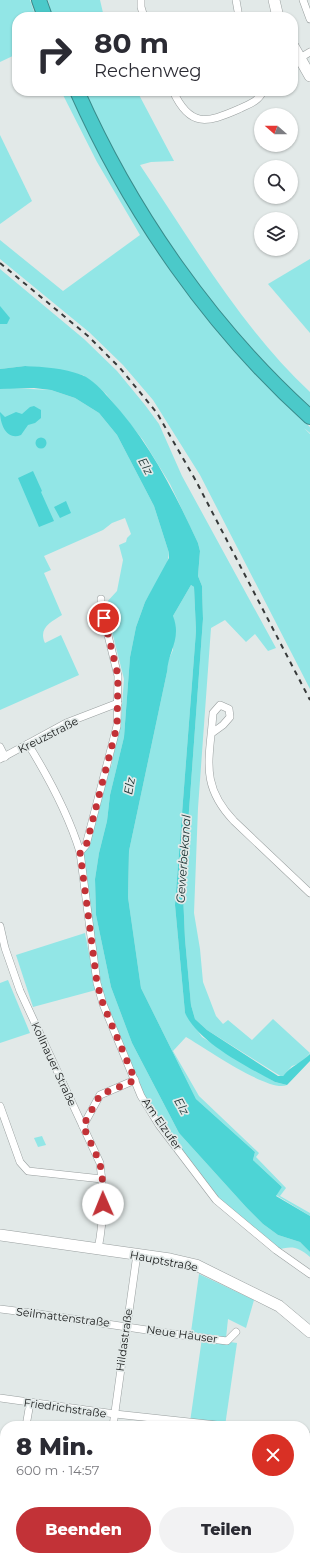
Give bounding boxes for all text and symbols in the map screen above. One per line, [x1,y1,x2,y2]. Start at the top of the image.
text: 80 m [94,26,169,60]
icon: right [28,28,80,80]
text: Rechenweg [94,60,202,82]
north arrow [254,108,298,152]
map controls [254,108,298,256]
button: search [254,160,298,204]
button: layers [254,212,298,256]
water label: Elz [135,455,157,478]
pin [87,601,121,635]
icon: arrive [93,607,115,629]
street label: Kreuzstraße [15,714,81,756]
water label: Elz [120,775,138,796]
water label: Gewerbekanal [172,814,194,904]
street label: Kollnauer Straße [28,1020,80,1109]
street label: Am Elzufer [139,1095,185,1153]
water label: Elz [171,1095,193,1118]
position arrow [82,1183,124,1225]
street label: Hauptstraße [129,1248,200,1275]
street label: Seilmattenstraße [15,1304,111,1330]
street label: Hildastraße [113,1307,135,1372]
street label: Neue Häuser [145,1322,219,1346]
street label: Friedrichstraße [23,1395,108,1421]
text: 8 Min. [16,1432,93,1461]
button: close [252,1434,294,1476]
text: 600 m · 14:57 [16,1462,99,1478]
button: Beenden [16,1507,151,1553]
button: Teilen [159,1507,294,1553]

